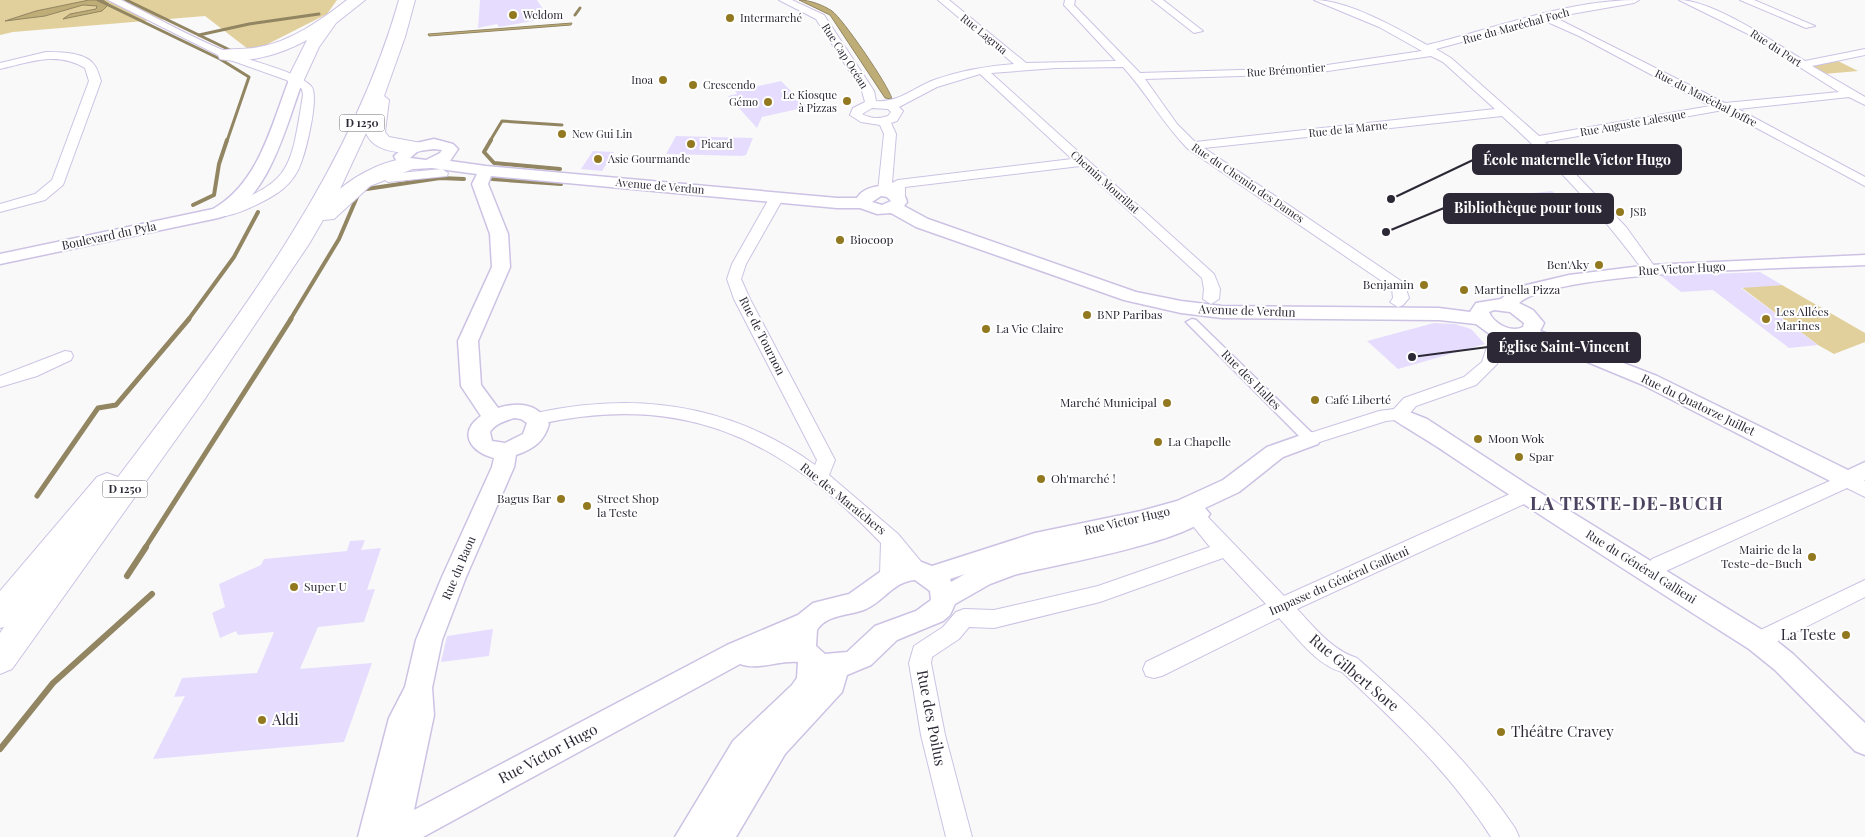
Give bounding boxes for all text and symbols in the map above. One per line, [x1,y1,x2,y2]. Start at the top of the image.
street label: Rue du Maréchal Foch [1461,4,1571,47]
place label: Weldom [522,7,563,22]
marker: Weldom [507,9,519,21]
place label: Intermarché [740,10,802,25]
street label: Rue Lagrua [958,10,1011,57]
marker: Intermarché [724,12,736,24]
street label: Rue Cap Océan [819,20,872,92]
street label: Rue du Port [1748,25,1805,70]
street label: Rue Brémontier [1246,59,1326,80]
street label: Rue du Maréchal Joffre [1653,65,1760,130]
place label: Inoa [631,72,654,87]
marker: Inoa [657,74,669,86]
place label: Crescendo [703,77,756,92]
marker: Crescendo [687,79,699,91]
place label: Le Kiosque à Pizzas [783,87,837,115]
place label: Gémo [729,94,758,109]
marker: Le Kiosque à Pizzas [841,95,853,107]
marker: Gémo [762,96,774,108]
street label: Rue Auguste Lalesque [1579,106,1688,139]
road number: D 1250 [340,115,384,132]
street label: Rue de la Marne [1308,117,1389,140]
place label: New Gui Lin [572,126,633,141]
marker: New Gui Lin [556,128,568,140]
place label: Picard [701,136,733,151]
marker: Picard [685,138,697,150]
street label: Rue du Chemin des Dames [1189,139,1307,226]
callout: École maternelle Victor Hugo [1473,145,1681,174]
street label: Chemin Mourillat [1068,147,1143,217]
text: École maternelle Victor Hugo [1483,150,1671,169]
place label: Asie Gourmande [607,151,691,166]
marker: Asie Gourmande [592,153,604,165]
street label: Avenue de Verdun [614,174,706,197]
callout: Bibliothèque pour tous [1444,194,1613,223]
text: Bibliothèque pour tous [1454,198,1602,217]
place label: JSB [1629,204,1647,219]
marker: JSB [1614,206,1626,218]
street label: Boulevard du Pyla [60,217,158,253]
place label: Biocoop [850,231,893,247]
marker: Biocoop [834,234,846,246]
place label: Ben'Aky [1547,256,1589,272]
street label: Rue Victor Hugo [1638,258,1727,278]
marker: Ben'Aky [1593,259,1605,271]
place label: Benjamin [1363,276,1414,292]
marker: Benjamin [1418,279,1430,291]
place label: Martinella Pizza [1474,281,1560,297]
marker: Martinella Pizza [1458,284,1470,296]
street label: Rue de Tournon [736,293,790,378]
street label: Avenue de Verdun [1197,300,1296,320]
place label: Les Allées Marines [1776,303,1829,333]
place label: BNP Paribas [1097,306,1162,322]
marker: BNP Paribas [1081,309,1093,321]
marker: Les Allées Marines [1760,313,1772,325]
place label: La Vie Claire [996,320,1064,336]
marker: La Vie Claire [980,323,992,335]
callout: Église Saint-Vincent [1488,333,1640,362]
text: Église Saint-Vincent [1498,337,1630,356]
street label: Rue des Halles [1218,346,1285,413]
street label: Rue du Quatorze Juillet [1639,370,1759,439]
place label: Café Liberté [1325,391,1391,407]
place label: Marché Municipal [1060,394,1158,410]
marker: Café Liberté [1309,394,1321,406]
marker: Marché Municipal [1161,397,1173,409]
place label: Moon Wok [1488,430,1545,446]
place label: La Chapelle [1168,433,1231,449]
marker: Moon Wok [1472,433,1484,445]
marker: La Chapelle [1152,436,1164,448]
place label: Spar [1529,448,1554,464]
marker: Spar [1513,451,1525,463]
street label: Rue des Maraîchers [797,459,890,538]
place label: Oh'marché ! [1051,470,1116,486]
marker: Oh'marché ! [1035,473,1047,485]
road number: D 1250 [102,480,148,498]
place label: Bagus Bar [497,490,552,506]
place label: Street Shop la Teste [597,490,659,520]
district label: LA TESTE-DE-BUCH [1530,491,1724,515]
marker: Bagus Bar [555,493,567,505]
marker: Street Shop la Teste [581,500,593,512]
street label: Rue Victor Hugo [1082,502,1172,538]
street label: Rue du Général Gallieni [1583,526,1700,607]
street label: Rue du Baou [437,533,479,602]
place label: Mairie de la Teste-de-Buch [1721,541,1802,571]
street label: Impasse du Général Gallieni [1266,542,1411,618]
marker: Mairie de la Teste-de-Buch [1806,551,1818,563]
place label: Super U [304,578,347,594]
marker: Super U [288,581,300,593]
place label: La Teste [1781,624,1836,644]
street label: Rue Gilbert Sore [1306,629,1404,715]
marker: La Teste [1840,629,1852,641]
street label: Rue des Poilus [913,668,951,768]
place label: Aldi [271,709,299,729]
marker: Aldi [256,714,268,726]
street label: Rue Victor Hugo [494,719,601,788]
place label: Théâtre Cravey [1511,721,1614,741]
marker: Théâtre Cravey [1495,726,1507,738]

